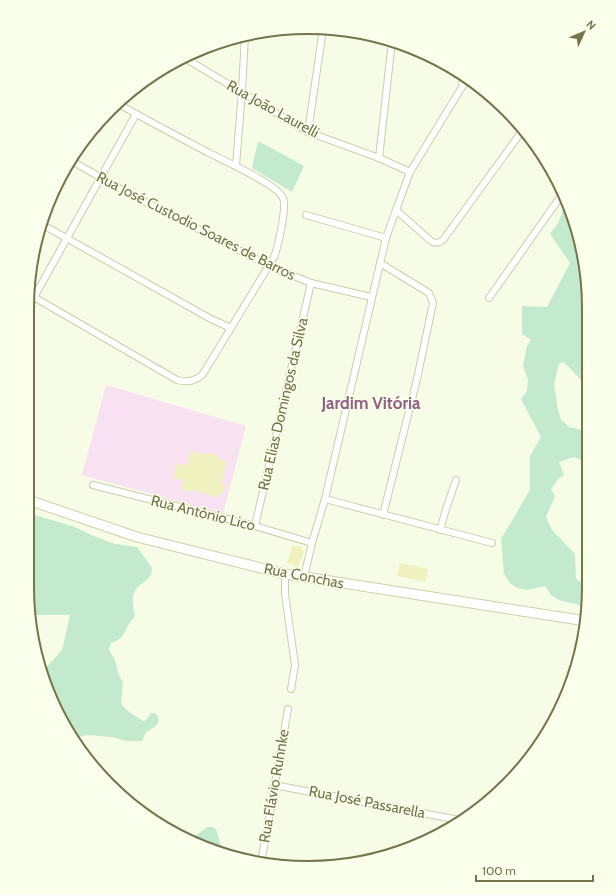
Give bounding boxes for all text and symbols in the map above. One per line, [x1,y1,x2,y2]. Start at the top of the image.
north arrow [564,12,604,52]
text: N [583,17,599,33]
street label: Rua João Laurelli [224,76,322,142]
street label: Rua José Custodio Soares de Barros [93,168,299,284]
street label: Rua Elias Domingos da Silva [254,315,312,492]
district label: Jardim Vitória [320,393,421,413]
street label: Rua Antônio Lico [149,491,257,535]
street label: Rua Conchas [262,559,346,593]
street label: Rua Flávio Ruhnke [255,727,293,844]
street label: Rua José Passarella [307,782,427,822]
scale bar [476,857,593,883]
text: 100 m [482,863,516,878]

